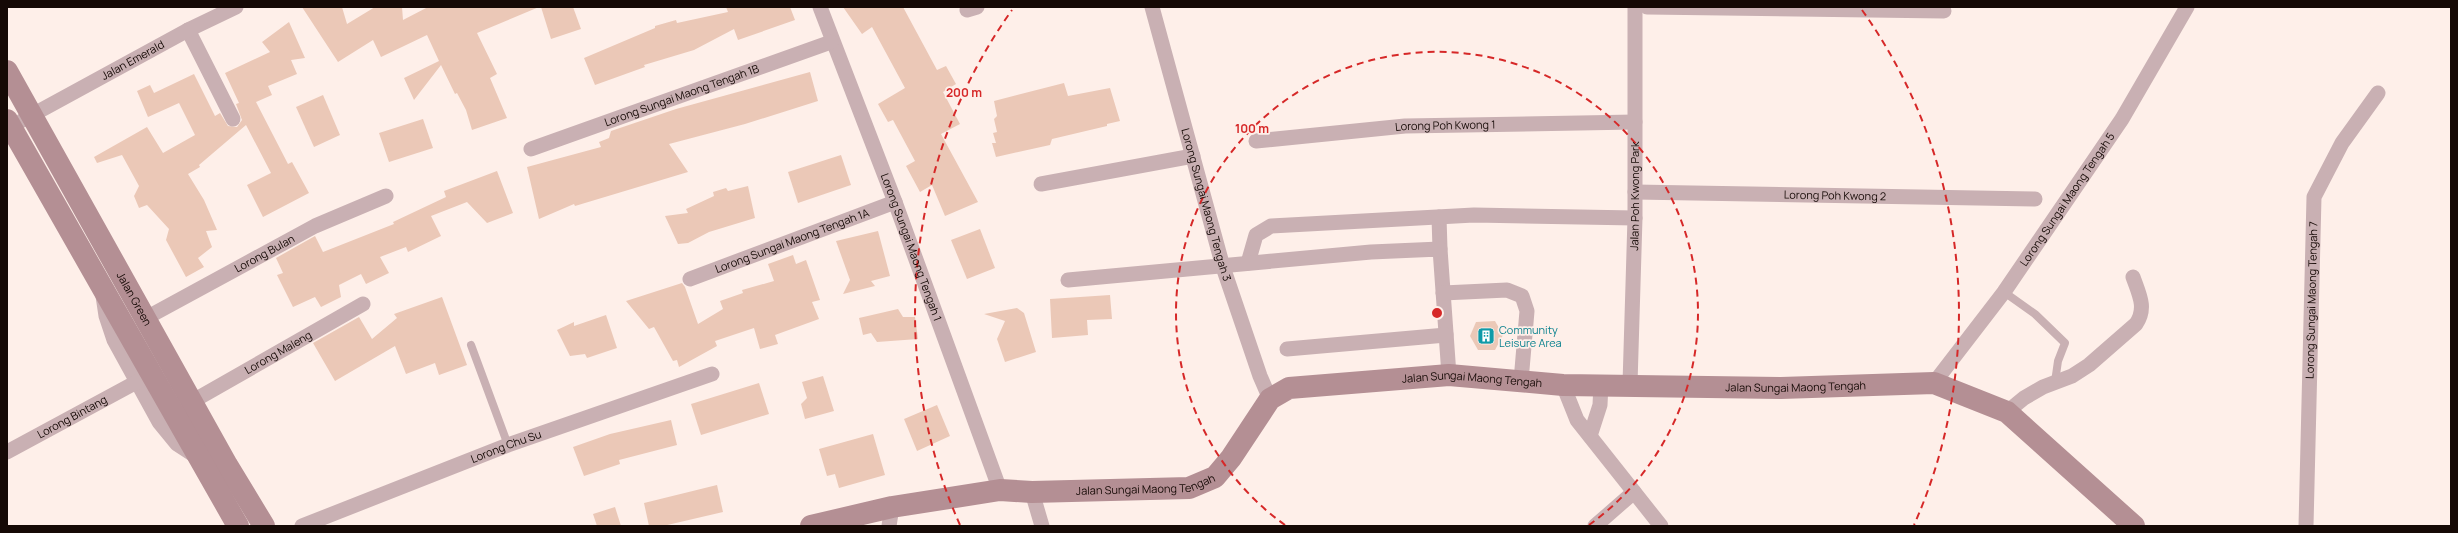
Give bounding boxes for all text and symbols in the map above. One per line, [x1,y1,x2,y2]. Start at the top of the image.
street label: Jalan Emerald [98,36,167,83]
street label: Lorong Sungai Maong Tengah 1B [602,60,761,129]
text: 200 m [946,84,982,101]
street label: Lorong Poh Kwong 1 [1394,116,1496,134]
text: 100 m [1235,120,1269,137]
street label: Lorong Sungai Maong Tengah 3 [1178,126,1235,283]
street label: Lorong Sungai Maong Tengah 5 [2016,129,2118,269]
street label: Jalan Poh Kwong Park [1626,141,1642,251]
street label: Lorong Sungai Maong Tengah 1 [878,171,946,323]
street label: Lorong Poh Kwong 2 [1784,187,1886,203]
street label: Lorong Sungai Maong Tengah 1A [713,204,871,276]
street label: Lorong Sungai Maong Tengah 7 [2302,221,2320,379]
street label: Lorong Bulan [232,231,297,275]
street label: Jalan Green [114,269,156,328]
centre of rings [1430,306,1444,320]
place label: Community Leisure Area [1499,322,1562,350]
building icon: Community Leisure Area [1476,326,1496,346]
street label: Lorong Maleng [242,327,314,377]
street label: Jalan Sungai Maong Tengah [1401,367,1543,390]
street label: Jalan Sungai Maong Tengah [1725,377,1866,395]
street label: Lorong Bintang [34,391,109,441]
street label: Lorong Chu Su [468,426,543,466]
street label: Jalan Sungai Maong Tengah [1076,470,1217,498]

